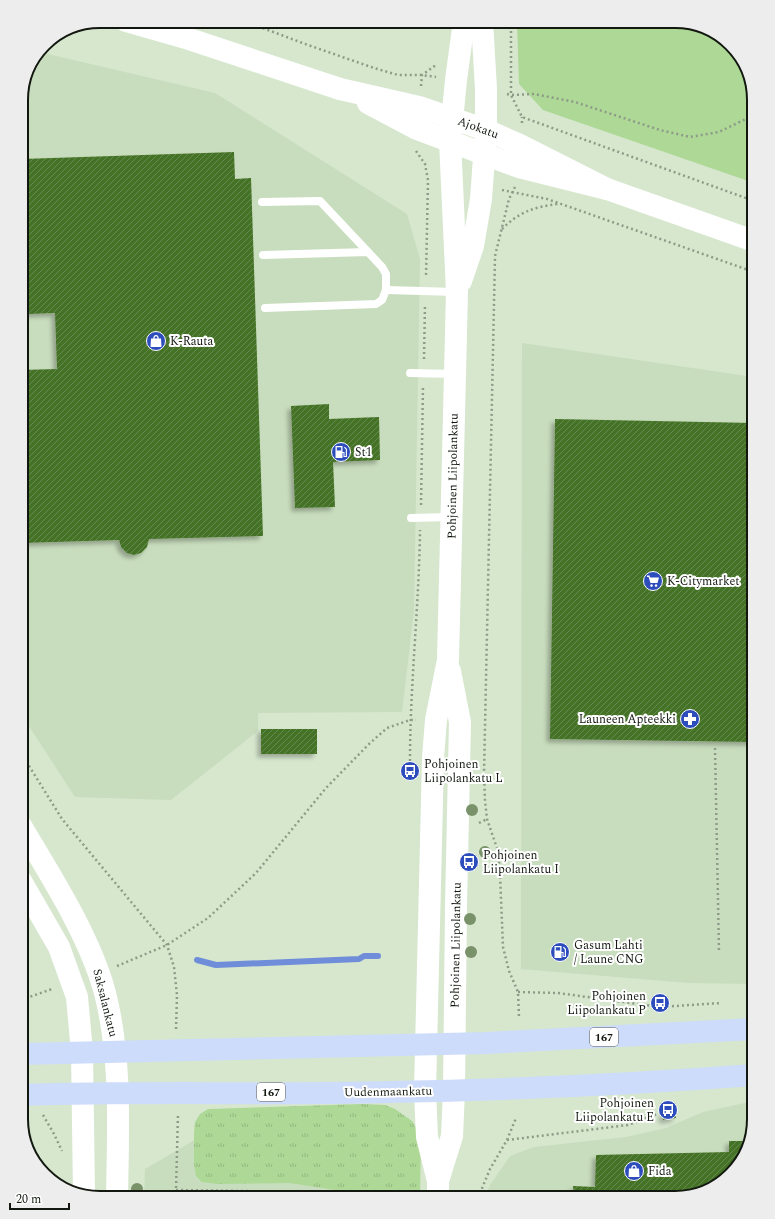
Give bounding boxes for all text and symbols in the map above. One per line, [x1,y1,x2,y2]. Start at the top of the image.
street label: Ajokatu [455,112,501,144]
shop icon: K-Rauta [145,330,167,352]
place label: K-Rauta [170,332,214,351]
street label: Pohjoinen Liipolankatu [442,413,464,539]
fuel station icon: St1 [330,441,352,463]
place label: St1 [355,443,372,462]
supermarket icon: K-Citymarket [642,570,664,592]
place label: K-Citymarket [667,572,740,591]
pharmacy icon: Launeen Apteekki [679,708,701,730]
place label: Launeen Apteekki [579,710,676,729]
place label: Pohjoinen Liipolankatu L [424,755,503,788]
bus stop icon: Pohjoinen Liipolankatu L [399,760,421,782]
place label: Pohjoinen Liipolankatu I [483,846,559,879]
bus stop icon: Pohjoinen Liipolankatu I [458,851,480,873]
street label: Pohjoinen Liipolankatu [445,882,467,1008]
place label: Gasum Lahti / Laune CNG [574,936,644,969]
fuel station icon: Gasum Lahti / Laune CNG [549,941,571,963]
street label: Saksalankatu [87,967,123,1039]
place label: Pohjoinen Liipolankatu P [567,987,646,1020]
bus stop icon: Pohjoinen Liipolankatu P [649,992,671,1014]
road number: 167 [590,1028,618,1046]
street label: Uudenmaankatu [344,1082,433,1102]
road number: 167 [257,1083,285,1101]
place label: Pohjoinen Liipolankatu E [575,1094,654,1127]
bus stop icon: Pohjoinen Liipolankatu E [657,1099,679,1121]
shop icon: Fida [623,1160,645,1182]
place label: Fida [648,1162,672,1181]
scale bar [10,1185,69,1211]
text: 20 m [16,1190,41,1209]

